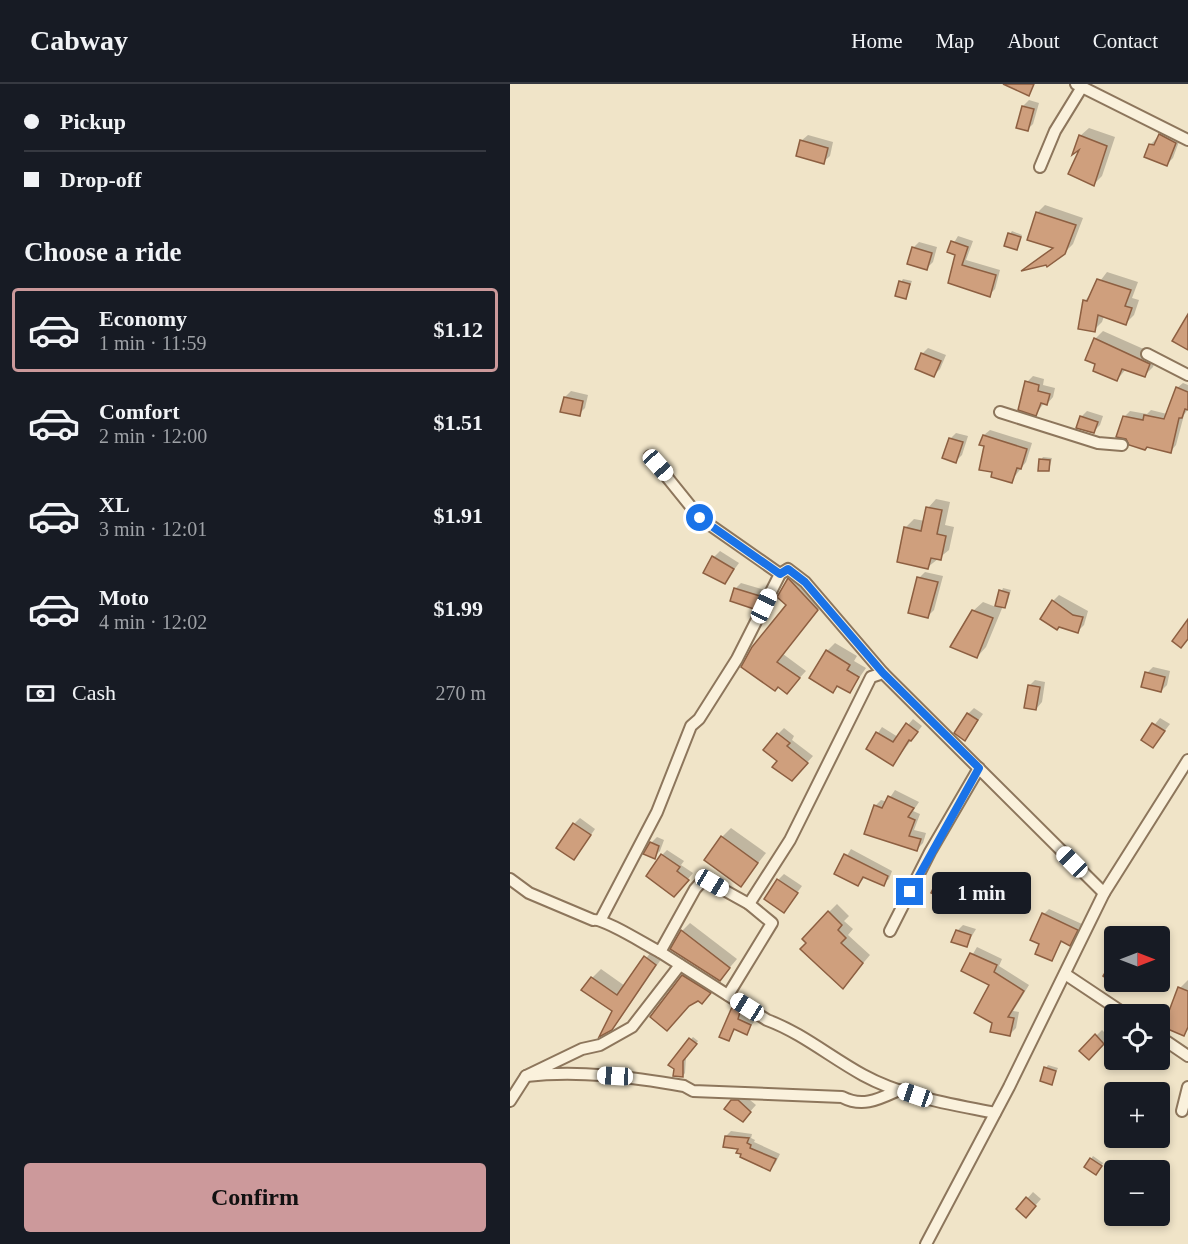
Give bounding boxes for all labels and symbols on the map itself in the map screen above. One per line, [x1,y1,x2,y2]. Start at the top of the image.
car [639,446,677,484]
route start [686,504,713,531]
car [748,586,780,626]
car [1053,843,1091,881]
car [692,866,732,900]
callout: 1 min [931,871,1030,913]
route end [896,878,923,905]
north arrow [1104,926,1170,992]
car [727,990,767,1024]
car [597,1066,633,1086]
car [895,1081,935,1109]

